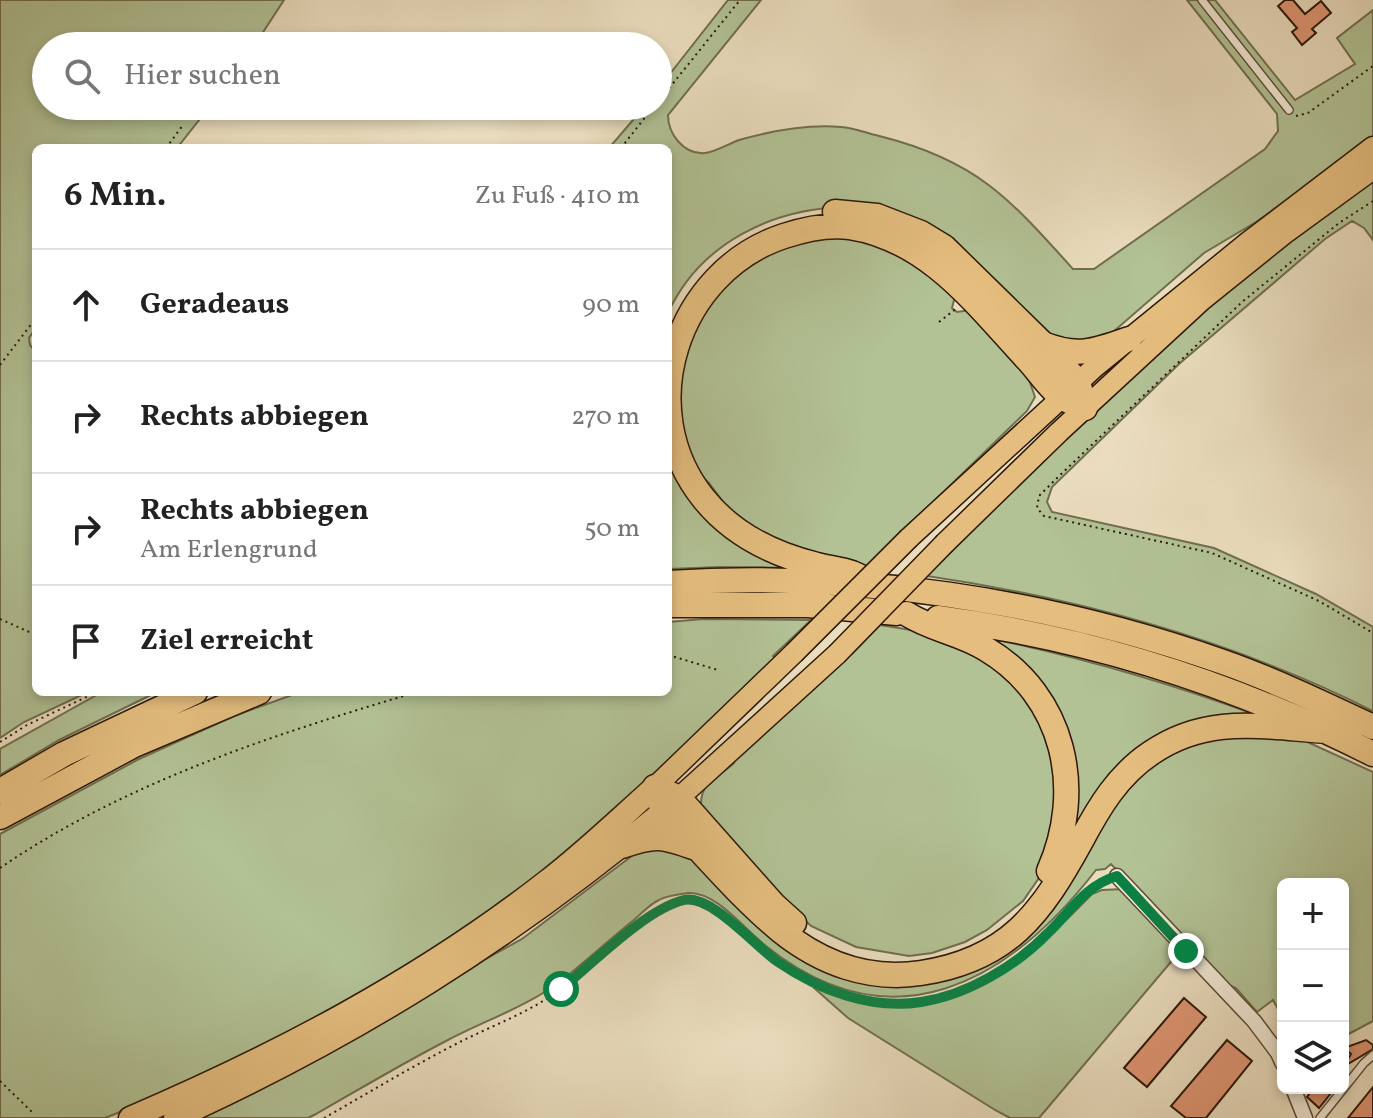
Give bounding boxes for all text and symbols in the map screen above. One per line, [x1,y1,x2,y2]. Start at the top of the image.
search box [32,32,672,120]
icon: search [60,54,104,98]
text: Hier suchen [124,55,281,97]
text: 6 Min. [64,173,166,220]
text: Zu Fuß · 410 m [475,178,640,214]
icon: ahead [64,283,108,327]
text: Geradeaus [140,284,289,326]
text: 90 m [582,287,640,323]
icon: right [64,395,108,439]
text: Rechts abbiegen [140,396,369,438]
text: 270 m [571,399,640,435]
text: Rechts abbiegen [140,490,369,532]
icon: right [64,507,108,551]
text: 50 m [584,511,640,547]
text: Am Erlengrund [140,532,318,568]
icon: arrive [64,619,108,663]
text: Ziel erreicht [140,620,313,662]
map controls [1277,878,1349,1094]
button: + [1277,878,1349,950]
route end [1168,933,1204,969]
button: − [1277,950,1349,1022]
route start [543,971,579,1007]
button: layers [1277,1022,1349,1094]

